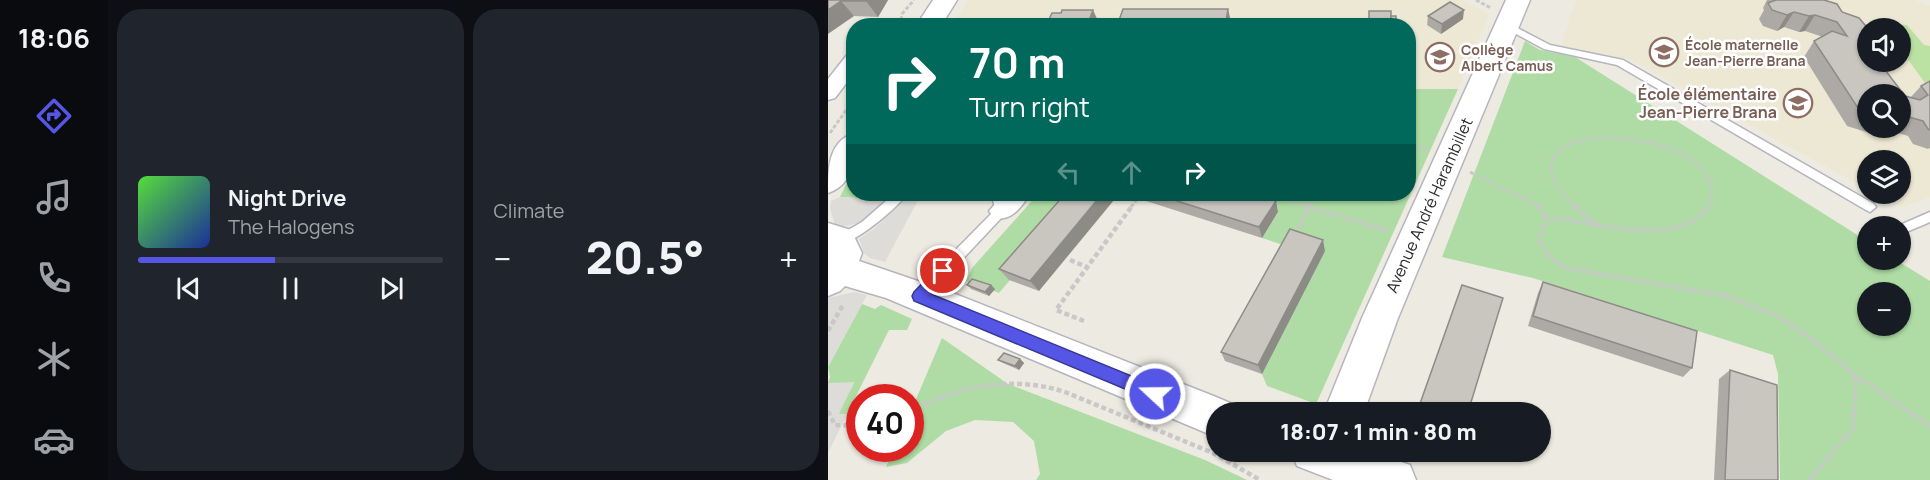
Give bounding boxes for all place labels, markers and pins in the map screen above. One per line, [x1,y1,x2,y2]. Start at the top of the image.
place label: École maternelle Jean-Pierre Brana [1685,35,1806,70]
school or university icon: École maternelle Jean-Pierre Brana [1648,36,1680,68]
place label: Collège Albert Camus [1461,40,1554,75]
school or university icon: Collège Albert Camus [1424,41,1456,73]
place label: École élémentaire Jean-Pierre Brana [1638,83,1777,123]
school or university icon: École élémentaire Jean-Pierre Brana [1782,87,1814,119]
pin [917,245,968,296]

